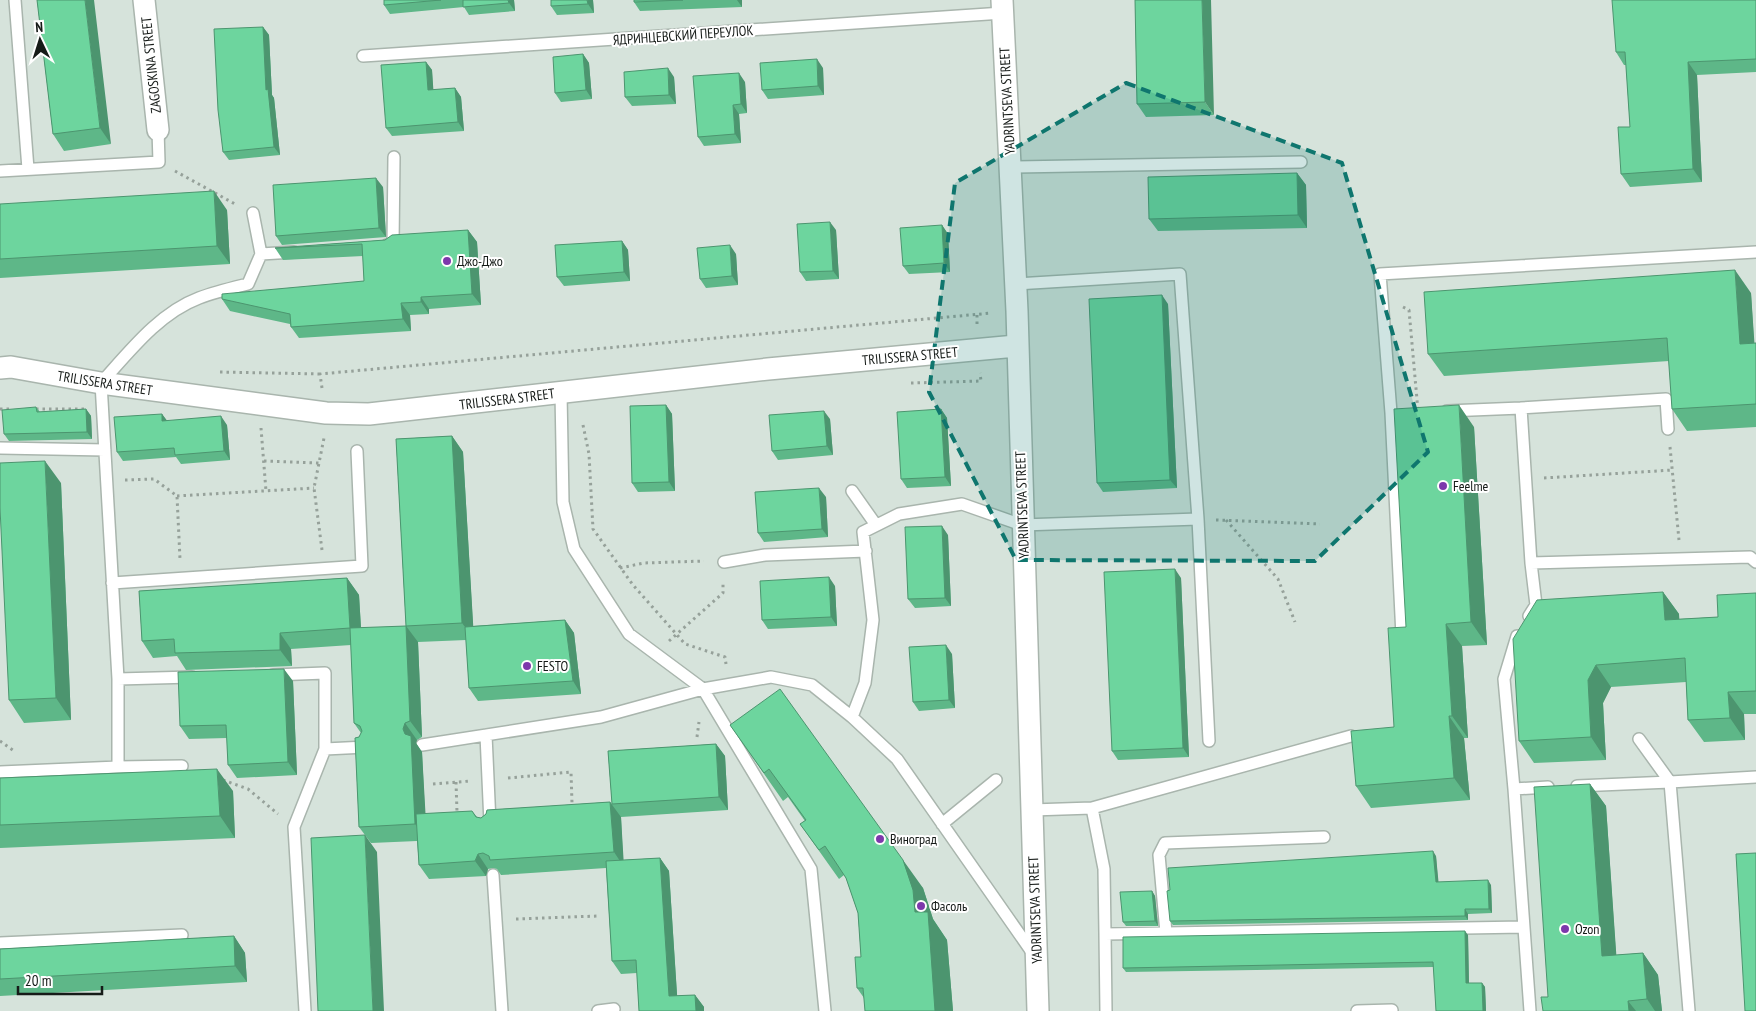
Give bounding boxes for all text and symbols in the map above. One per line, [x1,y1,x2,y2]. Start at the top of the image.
north arrow [15,15,65,65]
street label: ZAGOSKINA STREET [137,15,165,114]
text: N [35,18,43,36]
street label: ЯДРИНЦЕВСКИЙ ПЕРЕУЛОК [612,21,754,49]
street label: YADRINTSEVA STREET [995,46,1019,155]
place label: Джо-Джо [457,252,503,270]
marker: Джо-Джо [441,255,453,267]
street label: TRILISSERA STREET [861,343,959,369]
street label: TRILISSERA STREET [56,367,155,400]
street label: TRILISSERA STREET [458,384,557,414]
street label: YADRINTSEVA STREET [1011,450,1033,559]
place label: Feelme [1453,477,1489,495]
marker: Feelme [1437,480,1449,492]
place label: FESTO [537,657,569,675]
marker: FESTO [521,660,533,672]
place label: Виноград [890,830,937,848]
marker: Виноград [874,833,886,845]
street label: YADRINTSEVA STREET [1024,855,1046,964]
place label: Фасоль [931,897,967,915]
marker: Фасоль [915,900,927,912]
place label: Ozon [1575,920,1600,938]
marker: Ozon [1559,923,1571,935]
scale bar [18,964,101,996]
text: 20 m [25,971,51,990]

